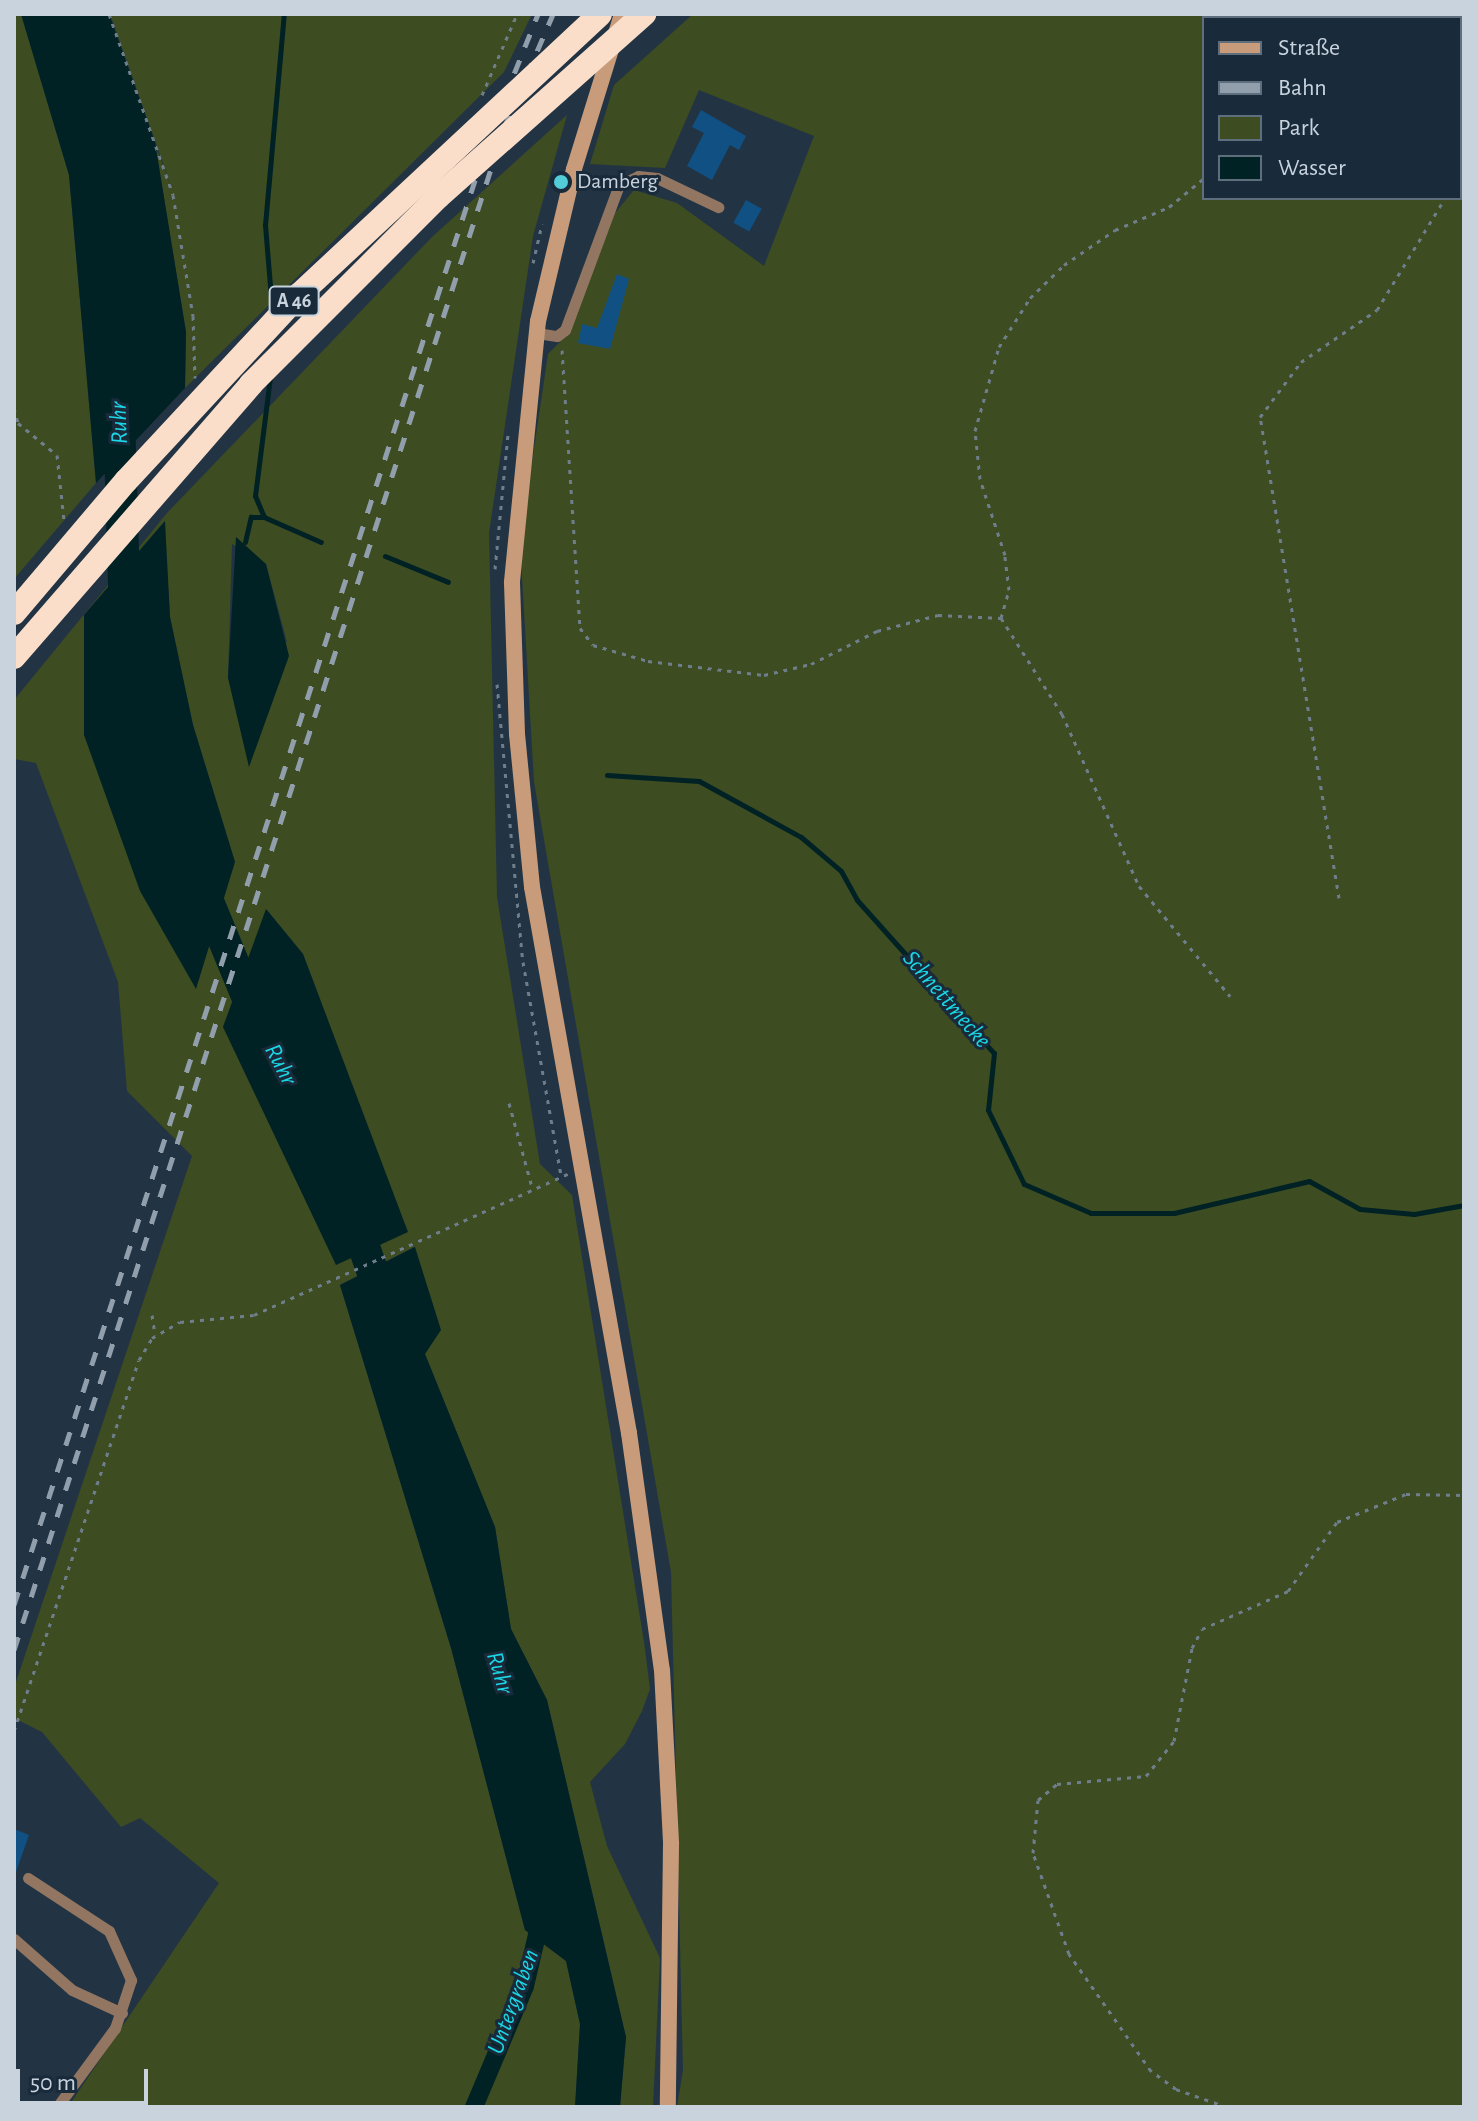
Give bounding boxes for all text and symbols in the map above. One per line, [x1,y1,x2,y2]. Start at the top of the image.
legend [1202,16,1462,200]
text: Straße [1278,36,1340,60]
text: Bahn [1278,76,1327,100]
text: Park [1278,116,1319,140]
text: Wasser [1278,156,1346,180]
place label: Damberg [577,169,658,195]
marker: Damberg [552,173,570,191]
road number: A 46 [268,285,320,317]
water label: Ruhr [105,401,135,445]
water label: Schnettmecke [896,945,996,1055]
water label: Ruhr [257,1039,303,1091]
water label: Ruhr [479,1648,519,1698]
water label: Untergraben [482,1946,546,2058]
scale bar [20,2053,152,2103]
text: 50 m [30,2071,76,2095]

